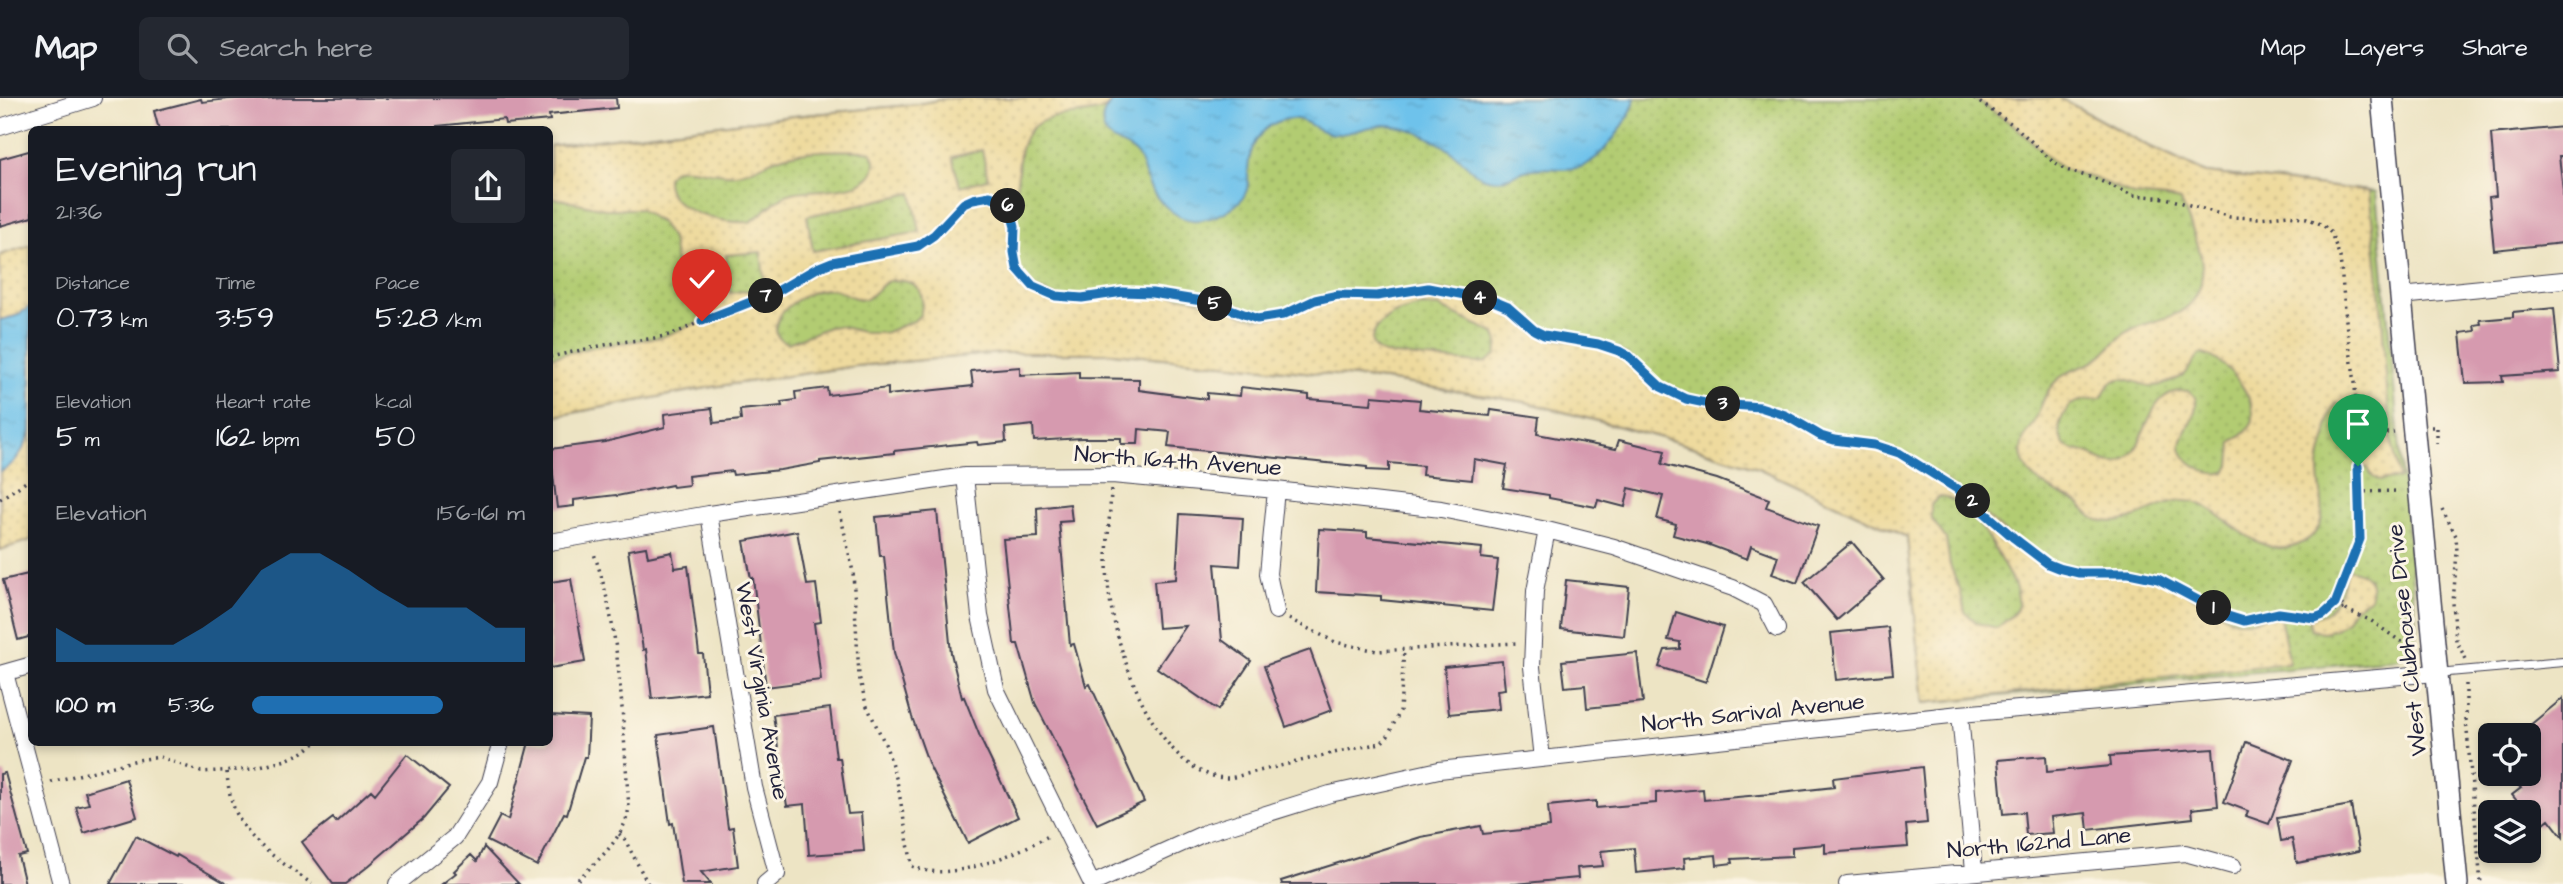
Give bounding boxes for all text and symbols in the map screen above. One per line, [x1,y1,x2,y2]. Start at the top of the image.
search box [139,17,629,80]
text: Map [35,25,97,71]
icon: search [163,29,201,67]
text: Search here [219,30,373,66]
text: Map [2261,31,2306,65]
text: Layers [2344,31,2424,65]
text: Share [2462,31,2528,65]
text: Evening run [56,144,257,196]
button: share [451,149,525,223]
pin: 6 [990,188,1026,224]
text: 6 [1002,192,1013,219]
text: 21:36 [56,196,102,228]
pin [672,249,732,321]
icon: check [683,260,721,298]
text: Distance [56,270,130,297]
text: Time [216,270,255,297]
text: Pace [375,270,419,297]
pin: 7 [748,278,784,314]
pin: 4 [1462,280,1498,316]
text: 7 [760,282,771,309]
text: 4 [1473,284,1486,311]
pin: 5 [1198,286,1232,322]
text: 5 [1208,290,1221,317]
text: 0.73 [56,297,113,339]
text: 3:59 [216,297,274,339]
text: 5:28 [375,297,438,339]
text: km [113,308,147,335]
text: /km [438,308,481,335]
pin: 3 [1706,386,1740,422]
text: Elevation [56,389,131,416]
text: Heart rate [216,389,311,416]
text: kcal [375,389,412,416]
text: 3 [1718,390,1727,417]
pin [2328,394,2388,466]
icon: arrive [2339,405,2377,443]
text: 5 [56,416,77,458]
text: 162 [216,416,255,458]
text: 50 [375,416,416,458]
text: m [77,427,100,454]
text: bpm [255,427,299,454]
street label: North 164th Avenue [1073,438,1283,484]
pin: 2 [1955,484,1990,518]
text: 2 [1967,487,1978,514]
text: Elevation [56,497,147,529]
text: 156–161 m [437,497,525,529]
street label: West Clubhouse Drive [2379,522,2435,758]
street label: West Virginia Avenue [726,580,797,803]
pin: 1 [2196,590,2232,626]
text: 1 [2212,594,2215,621]
street label: North Sarival Avenue [1640,685,1866,741]
text: 100 m [56,689,115,721]
text: 5:36 [168,689,214,721]
map controls [2478,723,2541,863]
button: locate [2478,723,2541,786]
button: layers [2478,800,2541,863]
street label: North 162nd Lane [1946,819,2132,867]

